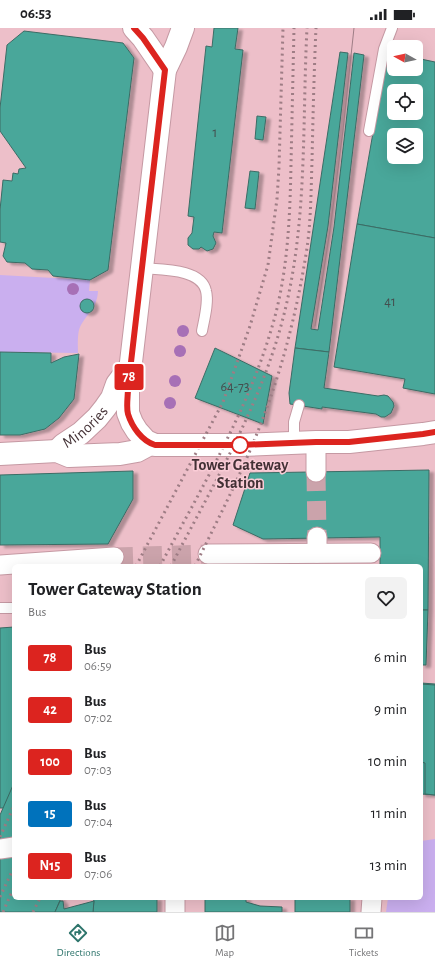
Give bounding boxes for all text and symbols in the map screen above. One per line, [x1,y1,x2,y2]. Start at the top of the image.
text: 06:53 [20,6,51,21]
north arrow [387,40,423,76]
map controls [387,40,423,164]
button: locate [387,84,423,120]
house number: 1 [213,126,217,140]
button: layers [387,128,423,164]
house number: 41 [384,295,396,309]
line badge: 78 [111,364,147,390]
text: 78 [123,370,135,384]
house number: 64-73 [220,380,250,394]
street label: Minories [59,403,111,451]
marker: Tower Gateway Station [231,436,249,454]
place label: Tower Gateway Station [192,457,289,491]
button: heart [365,577,407,619]
text: Tower Gateway Station [28,580,202,599]
text: Bus [28,606,46,619]
text: Bus [84,642,106,657]
text: 6 min [374,650,407,665]
text: 78 [44,651,56,665]
text: 06:59 [84,660,112,673]
text: Bus [84,694,106,709]
text: 9 min [374,702,407,717]
text: 42 [43,703,57,717]
text: 07:02 [84,712,112,725]
text: Bus [84,746,106,761]
text: 10 min [368,754,407,769]
text: 100 [40,755,60,769]
text: 07:03 [84,764,111,777]
text: Bus [84,798,106,813]
text: 11 min [371,806,407,821]
text: 15 [44,807,56,821]
text: 07:04 [84,816,112,829]
text: Bus [84,850,106,865]
text: 13 min [370,858,407,873]
text: N15 [40,859,60,873]
text: 07:06 [84,868,112,881]
tab: Directions [57,922,100,959]
tab: Map [214,922,236,959]
tab: Tickets [349,922,378,959]

